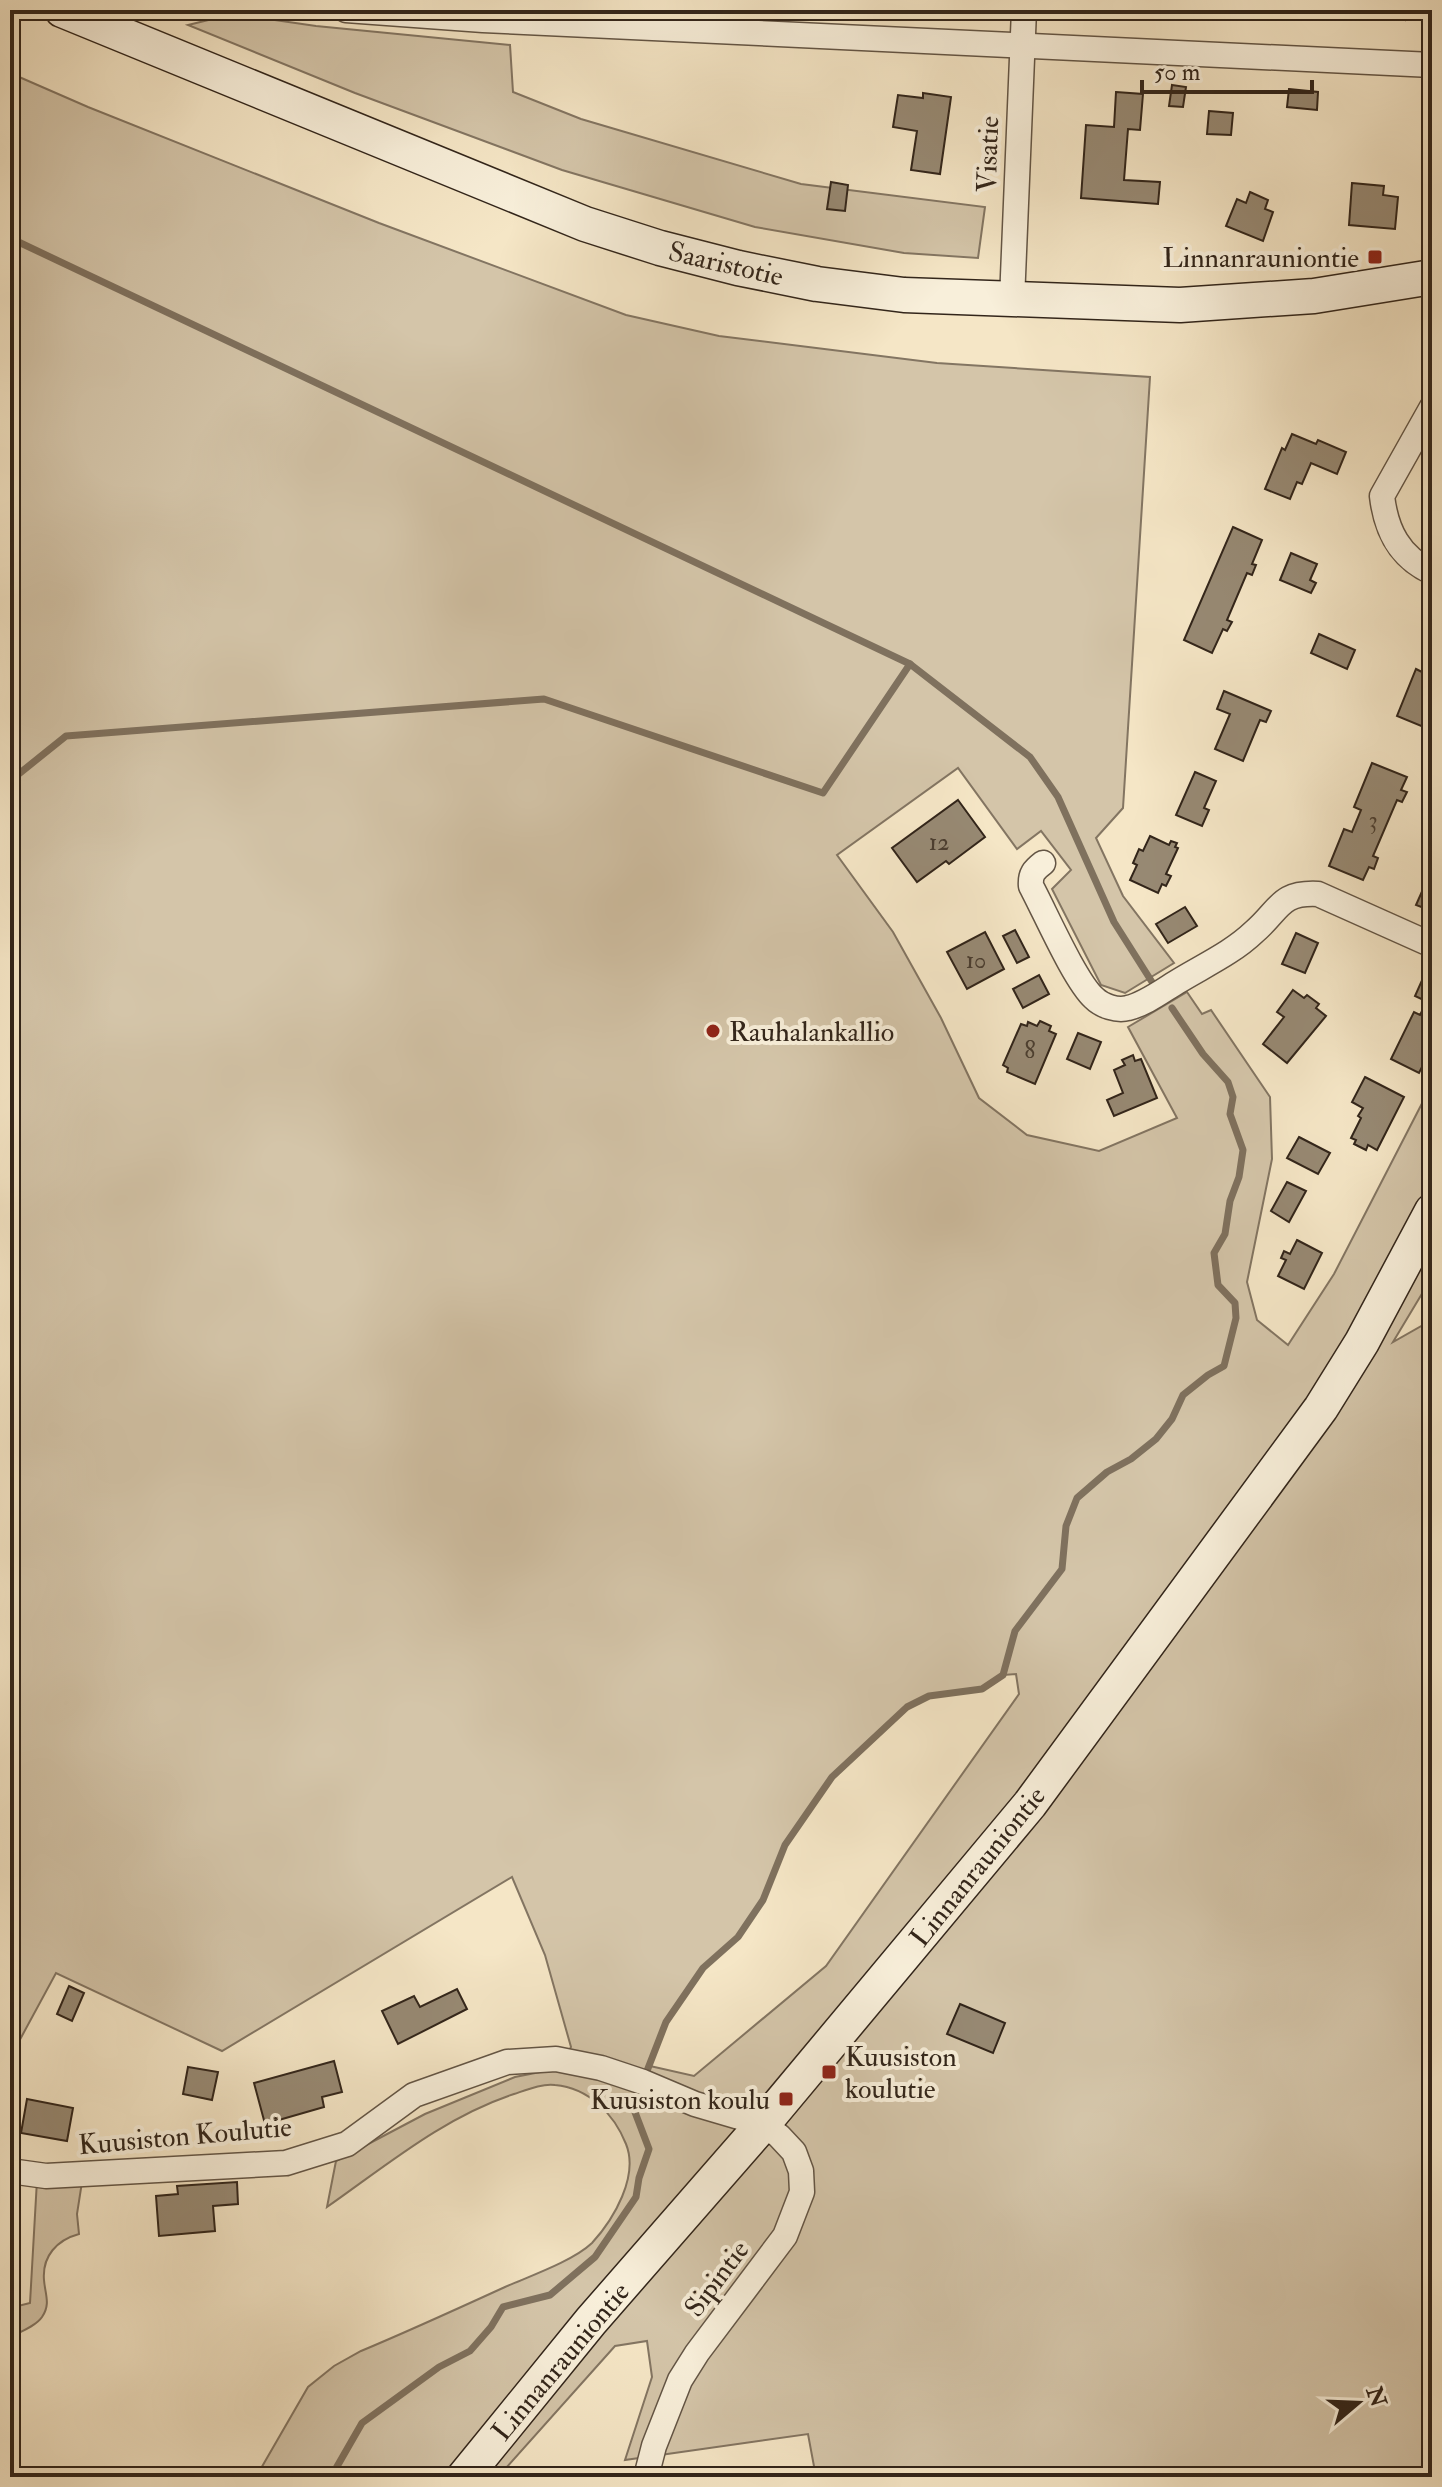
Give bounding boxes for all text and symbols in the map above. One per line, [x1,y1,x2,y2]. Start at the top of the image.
scale bar [1142,44,1312,94]
text: 50 m [1154,57,1201,88]
street label: Visatie [970,115,1007,193]
street label: Saaristotie [665,234,787,295]
place label: Linnanrauniontie [1162,241,1359,276]
marker: Linnanrauniontie [1366,248,1384,266]
house number: 3 [1368,805,1378,836]
house number: 12 [929,827,949,858]
house number: 10 [966,945,986,976]
place label: Rauhalankallio [729,1015,894,1050]
marker: Rauhalankallio [704,1022,722,1040]
house number: 8 [1024,1035,1036,1066]
street label: Linnanrauniontie [903,1779,1054,1954]
place label: Kuusiston koulutie [845,2040,957,2107]
marker: Kuusiston koulutie [820,2063,838,2081]
place label: Kuusiston koulu [590,2083,770,2118]
marker: Kuusiston koulu [777,2090,795,2108]
street label: Kuusiston Koulutie [77,2110,294,2163]
street label: Sipintie [677,2234,757,2324]
street label: Linnanrauniontie [485,2275,638,2449]
north arrow [1318,2363,1398,2443]
text: N [1359,2382,1393,2411]

